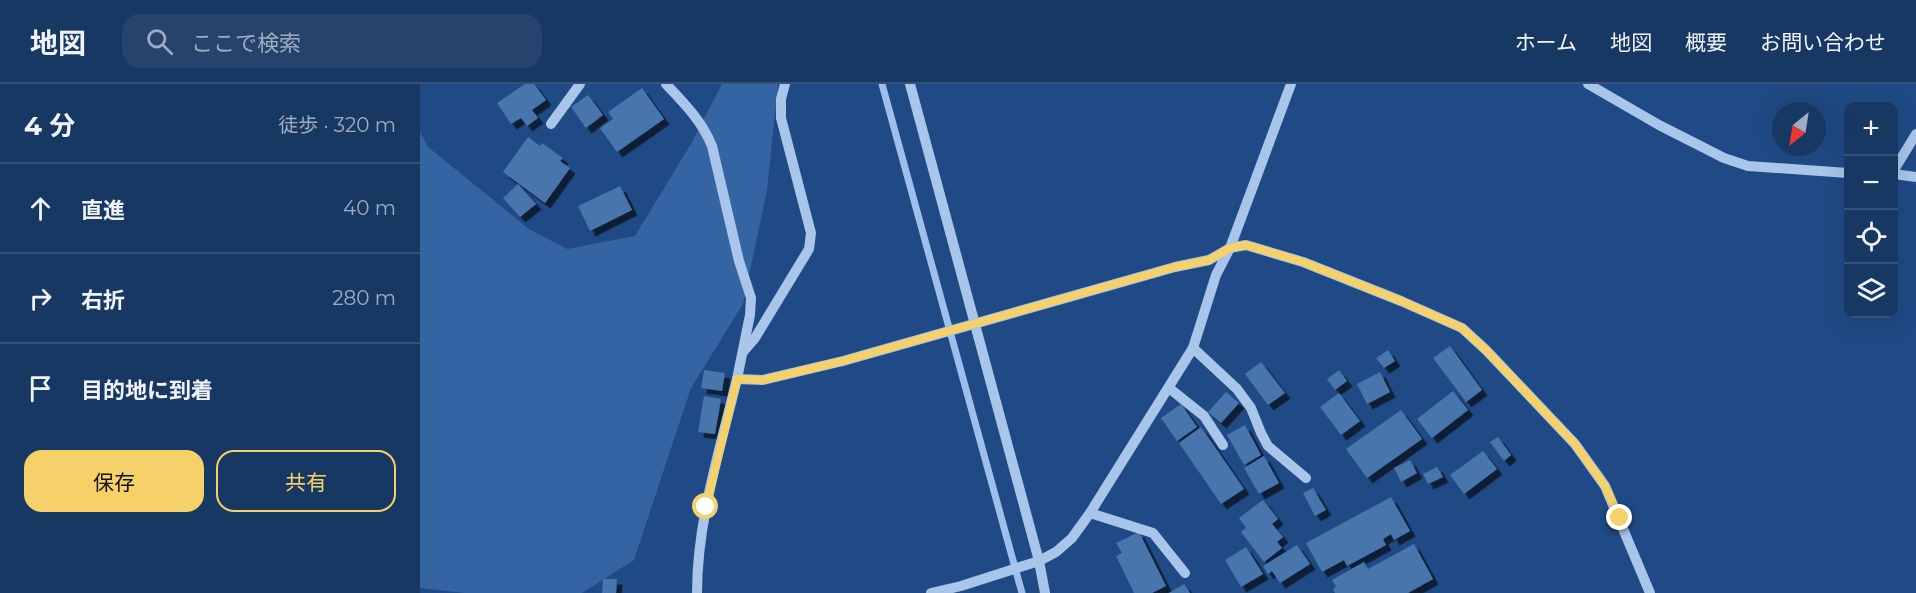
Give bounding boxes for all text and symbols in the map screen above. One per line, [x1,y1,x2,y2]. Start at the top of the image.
search box [122,14,542,68]
icon: search [143,25,176,58]
text: 地図 [30,26,86,60]
text: ここで検索 [191,30,301,57]
text: ホーム [1515,30,1577,55]
text: 地図 [1610,30,1652,55]
text: 概要 [1685,30,1727,55]
text: お問い合わせ [1760,30,1886,55]
north arrow [1772,102,1826,156]
map controls [1844,102,1898,318]
button: + [1844,102,1898,156]
text: 4 分 [24,110,75,142]
text: 徒歩 · 320 m [278,113,396,137]
button: − [1844,156,1898,210]
icon: ahead [24,192,57,225]
text: 40 m [343,196,396,220]
text: 直進 [81,197,125,224]
button: locate [1844,210,1898,264]
button: layers [1844,264,1898,318]
icon: right [24,282,57,315]
text: 280 m [332,286,396,310]
text: 右折 [81,287,125,314]
icon: arrive [24,372,57,405]
text: 目的地に到着 [81,377,213,404]
button: 保存 [24,450,204,512]
button: 共有 [216,450,396,512]
route start [692,493,718,519]
route end [1606,504,1632,530]

